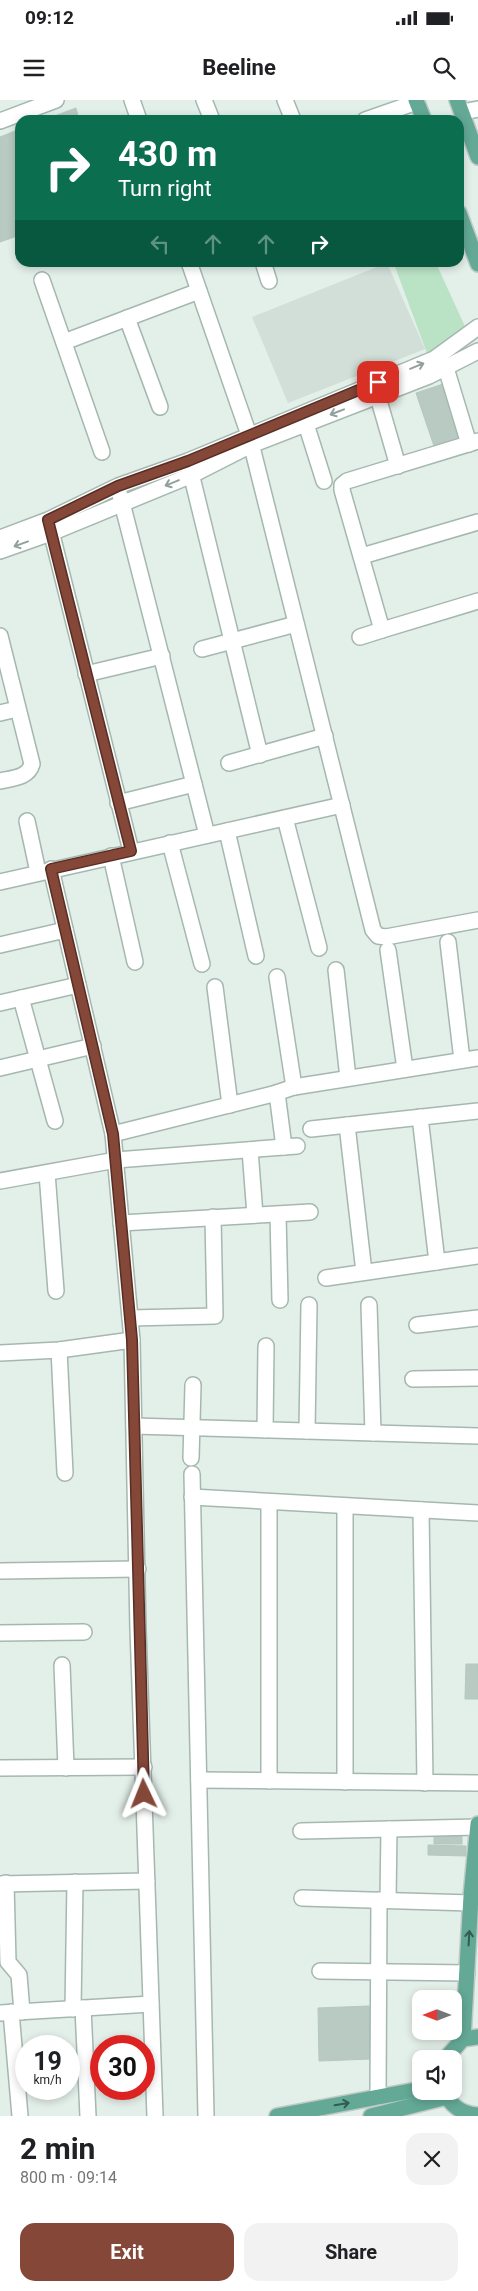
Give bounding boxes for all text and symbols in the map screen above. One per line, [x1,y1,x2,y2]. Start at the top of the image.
text: 09:12 [25,6,74,29]
icon: menu [20,54,48,82]
icon: search [430,54,458,82]
text: Beeline [202,55,276,80]
text: 430 m [118,134,217,175]
icon: right [35,135,100,200]
text: Turn right [118,176,212,201]
icon: left [146,230,174,258]
icon: ahead [199,230,227,258]
icon: ahead [252,230,280,258]
icon: right [305,230,333,258]
pin [357,361,399,403]
one-way arrow [409,361,424,370]
icon: arrive [364,368,392,396]
one-way arrow [330,408,345,417]
one-way arrow [165,479,180,488]
one-way arrow [13,539,29,549]
position arrow [117,1767,169,1819]
one-way arrow [464,1931,473,1947]
north arrow [412,1990,462,2040]
map controls [412,1990,462,2100]
speed limit sign: 30 [90,2035,155,2100]
text: 19 [33,2047,62,2076]
button: sound [412,2050,462,2100]
text: km/h [33,2073,62,2087]
one-way arrow [334,2099,350,2108]
text: 2 min [20,2131,95,2166]
button: close [406,2133,458,2185]
text: 800 m · 09:14 [20,2168,117,2187]
button: Exit [20,2223,234,2281]
button: Share [244,2223,458,2281]

